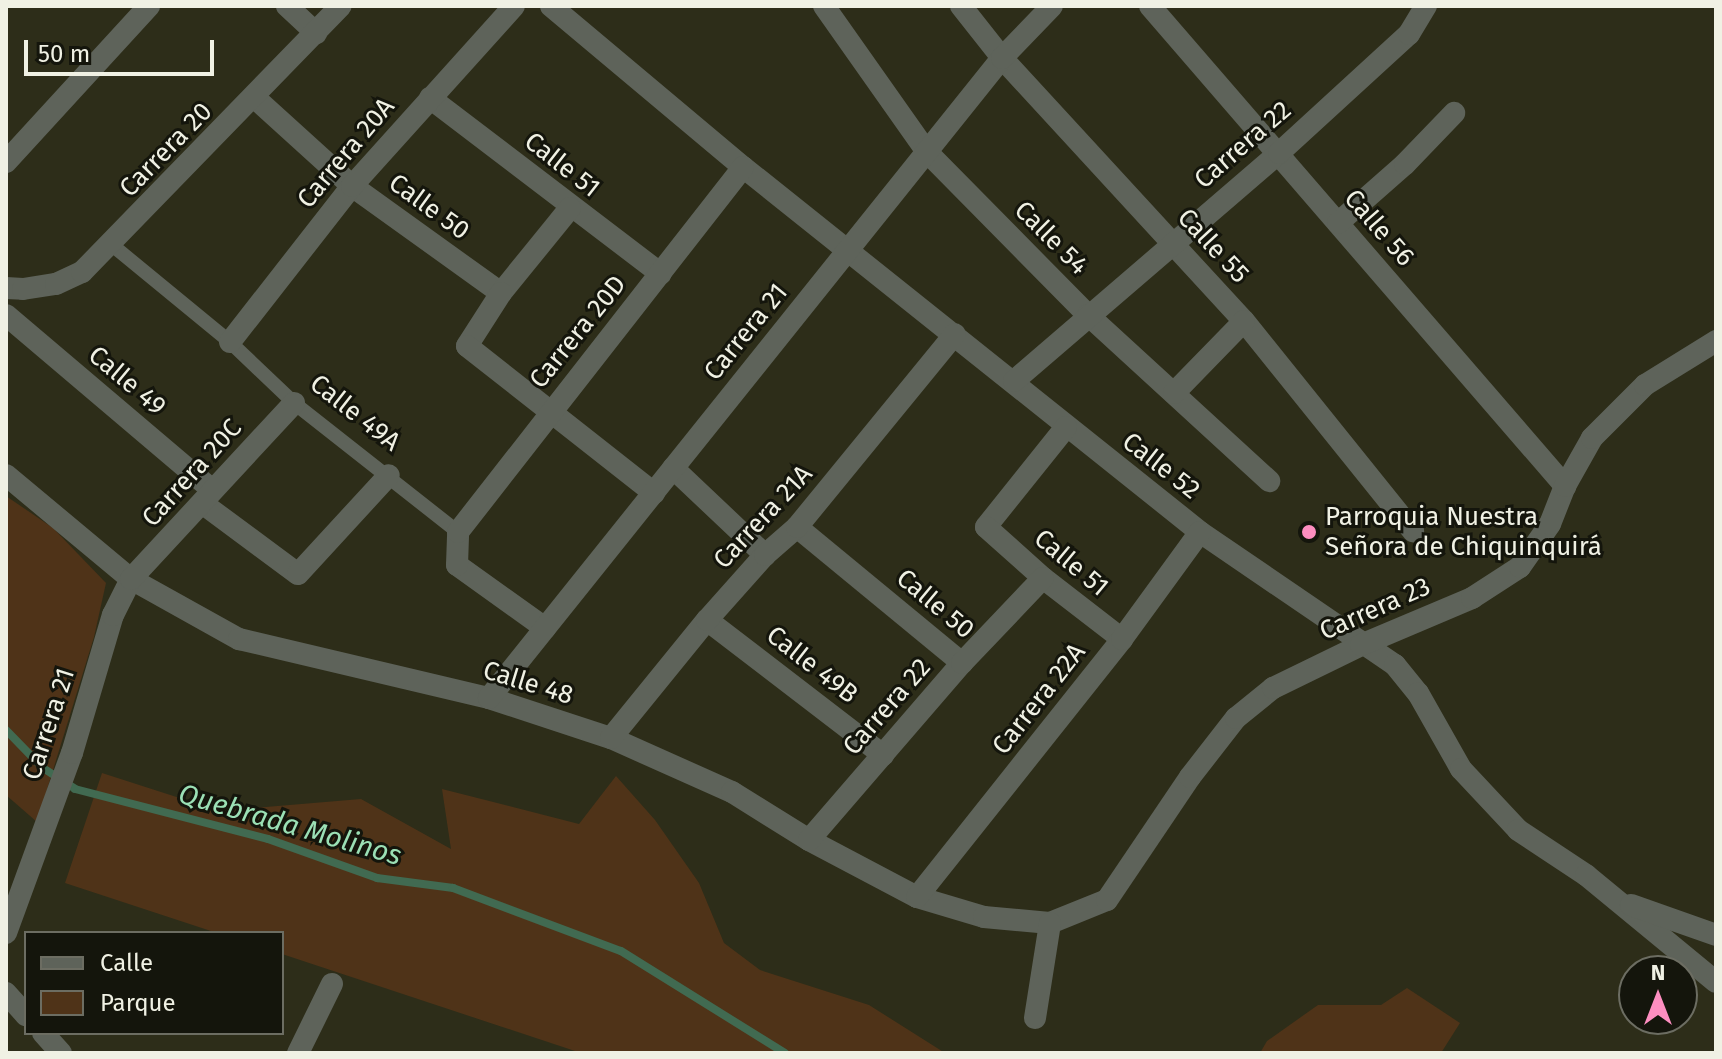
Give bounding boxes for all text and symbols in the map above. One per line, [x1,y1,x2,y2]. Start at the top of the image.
scale bar [28,24,218,74]
text: 50 m [38,40,90,68]
street label: Carrera 20A [291,92,401,214]
street label: Carrera 22 [1188,95,1298,195]
street label: Carrera 20 [113,96,219,204]
street label: Calle 51 [518,126,606,204]
street label: Calle 50 [383,167,475,247]
street label: Calle 56 [1337,183,1421,273]
street label: Calle 54 [1008,195,1094,281]
street label: Calle 55 [1171,202,1255,290]
street label: Carrera 20D [523,269,633,395]
street label: Carrera 21 [698,277,794,387]
street label: Calle 49 [82,340,172,422]
street label: Calle 49A [304,368,406,458]
street label: Carrera 20C [136,413,248,533]
street label: Calle 52 [1116,426,1206,506]
street label: Carrera 21A [707,459,819,575]
place label: Parroquia Nuestra Señora de Chiquinquirá [1325,501,1602,562]
street label: Calle 51 [1028,523,1114,603]
marker: Parroquia Nuestra Señora de Chiquinquirá [1300,523,1318,541]
street label: Calle 50 [890,563,980,645]
street label: Carrera 23 [1315,571,1435,647]
street label: Calle 49B [760,620,864,710]
street label: Carrera 22A [986,637,1092,761]
street label: Carrera 22 [837,652,937,762]
street label: Calle 48 [479,655,577,711]
street label: Carrera 21 [16,664,82,784]
water label: Quebrada Molinos [175,777,405,873]
legend [24,931,284,1035]
text: Calle [100,949,153,977]
north arrow [1618,955,1698,1035]
text: N [1651,959,1665,986]
text: Parque [100,989,176,1017]

